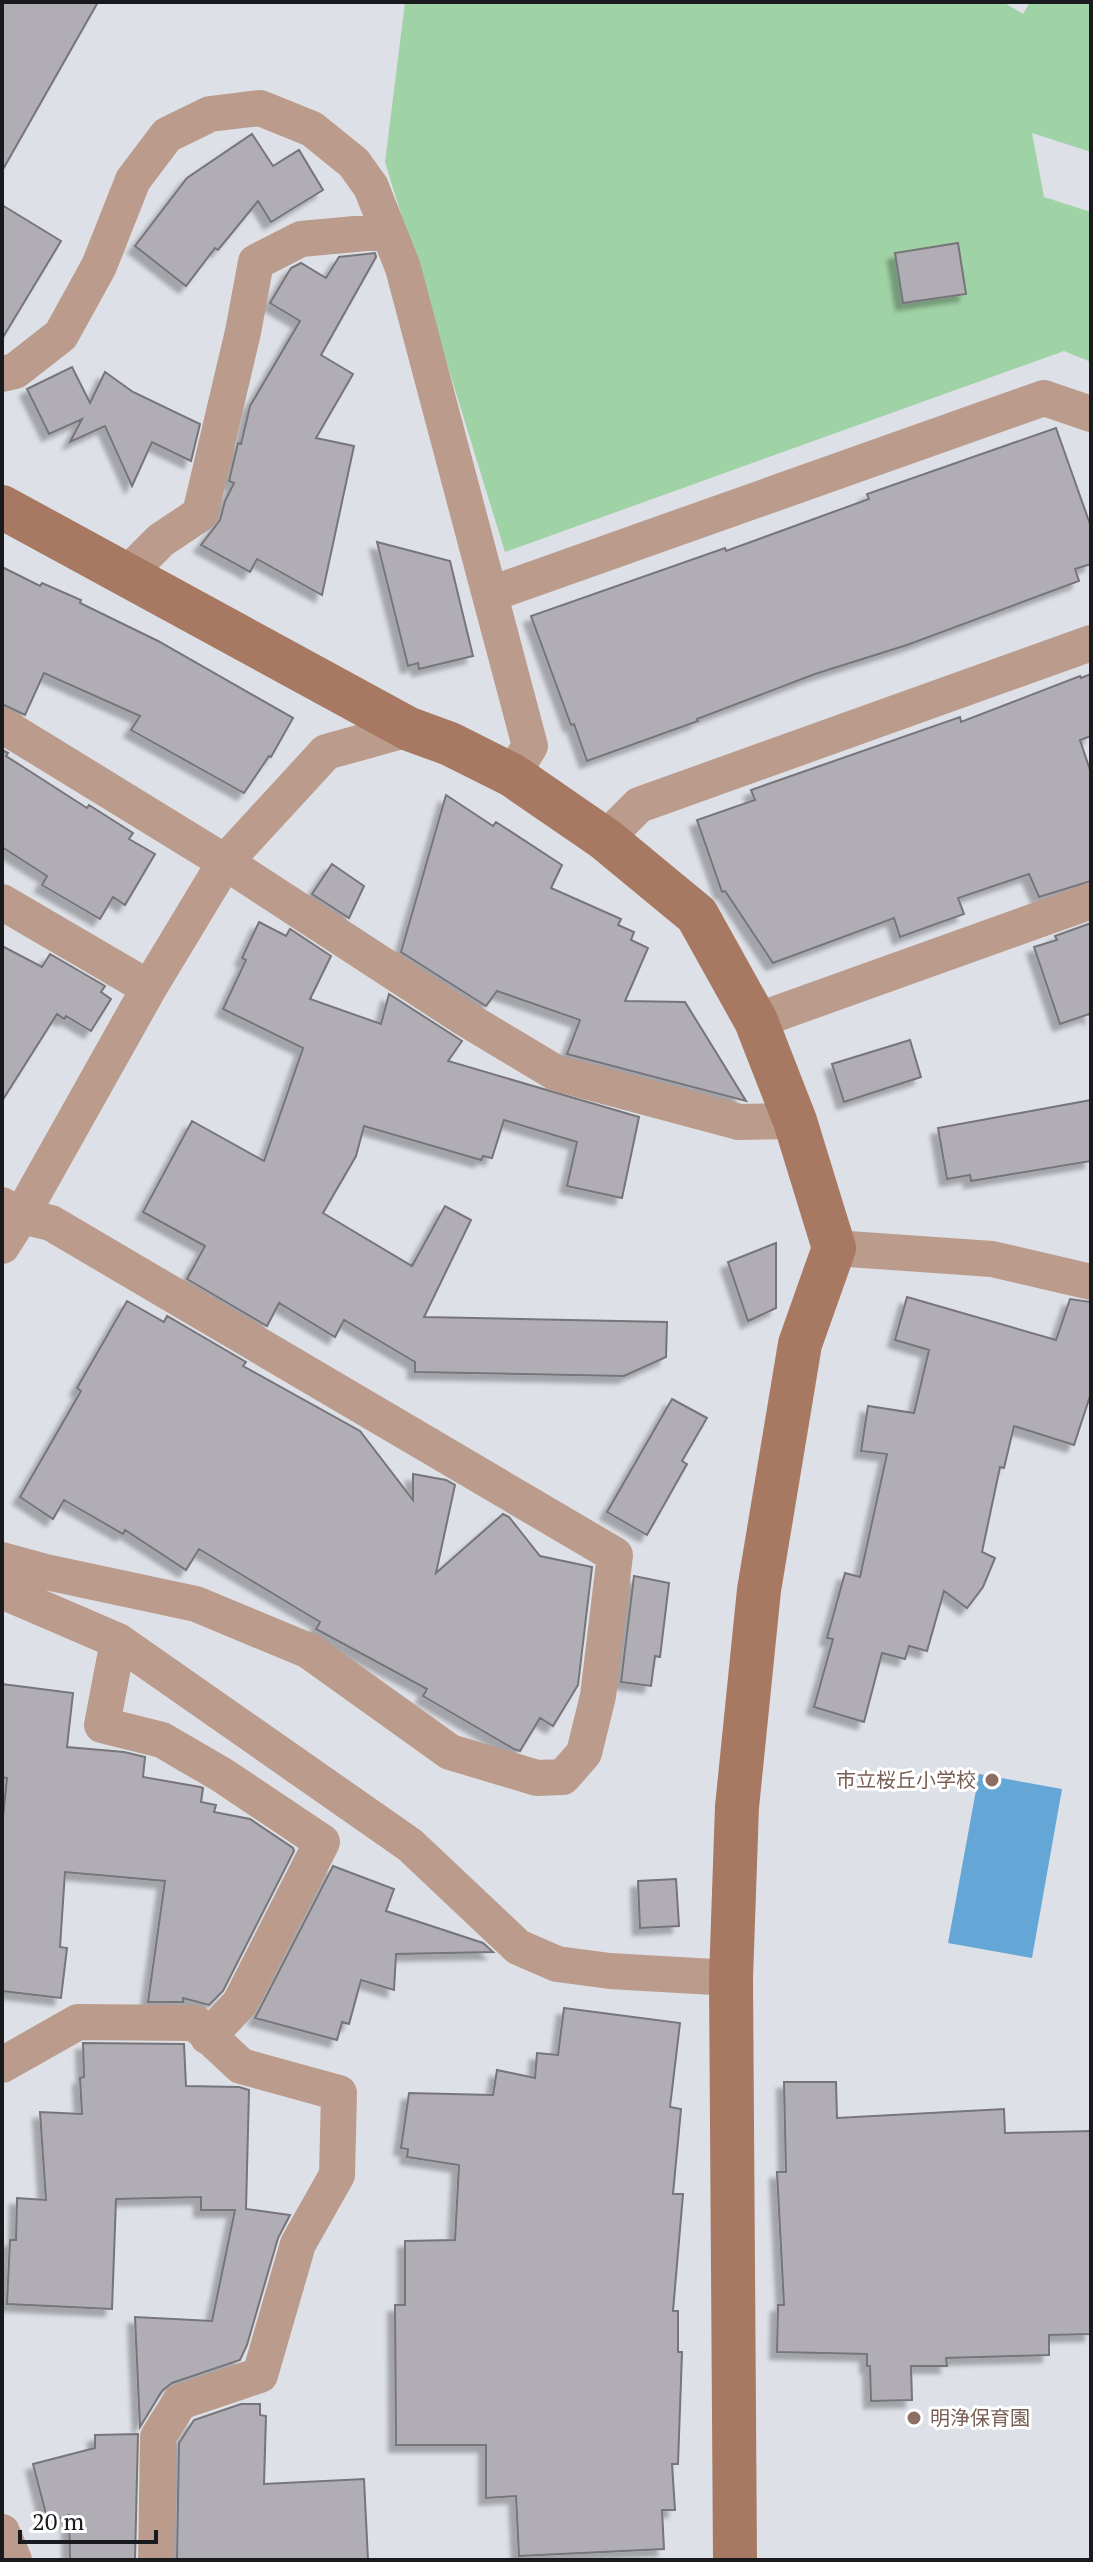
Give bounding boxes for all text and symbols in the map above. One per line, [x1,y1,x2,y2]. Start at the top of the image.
place label: 市立桜丘小学校 [836,1766,976,1793]
marker: 市立桜丘小学校 [983,1771,1001,1789]
place label: 明浄保育園 [930,2404,1030,2431]
marker: 明浄保育園 [905,2409,923,2427]
scale bar [20,2494,156,2544]
text: 20 m [32,2505,84,2537]

